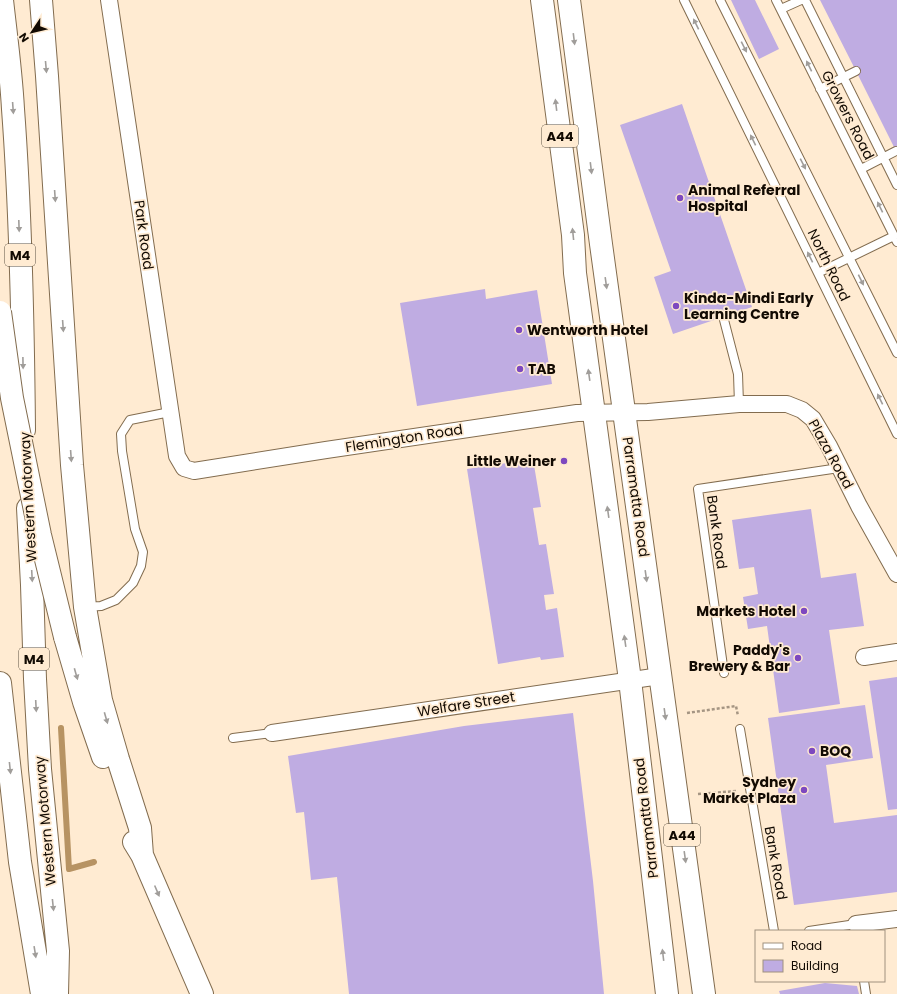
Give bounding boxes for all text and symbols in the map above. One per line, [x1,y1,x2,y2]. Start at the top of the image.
north arrow [12,12,52,52]
one-way arrow [693,18,699,29]
text: N [15,30,33,46]
one-way arrow [571,33,577,45]
one-way arrow [741,42,747,53]
one-way arrow [806,60,812,72]
one-way arrow [43,61,50,73]
street label: Growers Road [817,67,879,163]
one-way arrow [553,99,559,111]
one-way arrow [10,102,17,114]
road number: A44 [542,125,578,147]
one-way arrow [750,135,756,146]
one-way arrow [799,158,806,169]
one-way arrow [587,162,594,174]
place label: Animal Referral Hospital [688,180,800,216]
one-way arrow [52,190,58,203]
marker: Animal Referral Hospital [675,193,685,203]
street label: Park Road [129,199,159,271]
one-way arrow [877,202,883,213]
one-way arrow [16,220,23,232]
street label: North Road [803,225,855,305]
one-way arrow [569,228,576,240]
road number: M4 [5,244,35,266]
one-way arrow [807,251,813,263]
one-way arrow [858,274,864,285]
one-way arrow [603,277,609,289]
place label: Kinda-Mindi Early Learning Centre [684,288,814,324]
marker: Kinda-Mindi Early Learning Centre [671,301,681,311]
one-way arrow [60,320,66,333]
place label: Wentworth Hotel [527,320,648,340]
marker: Wentworth Hotel [514,325,524,335]
one-way arrow [20,357,26,370]
place label: TAB [528,359,556,379]
marker: TAB [515,364,525,374]
one-way arrow [586,368,592,381]
one-way arrow [877,393,883,405]
street label: Plaza Road [804,415,858,493]
street label: Flemington Road [344,419,464,457]
street label: Western Motorway [15,431,41,563]
street label: Parramatta Road [618,436,654,558]
one-way arrow [68,450,74,463]
place label: Little Weiner [467,451,556,471]
marker: Little Weiner [559,456,569,466]
street label: Bank Road [702,494,732,570]
one-way arrow [604,506,611,518]
one-way arrow [28,570,35,582]
one-way arrow [643,570,649,582]
place label: Markets Hotel [696,601,796,621]
marker: Markets Hotel [799,606,809,616]
one-way arrow [622,635,628,647]
place label: Paddy's Brewery & Bar [689,640,790,676]
road number: M4 [19,648,49,670]
marker: Paddy's Brewery & Bar [793,653,803,663]
one-way arrow [73,668,79,680]
street label: Welfare Street [416,686,516,722]
one-way arrow [33,700,40,712]
one-way arrow [662,708,668,720]
one-way arrow [104,712,110,725]
place label: BOQ [820,741,851,761]
marker: BOQ [807,746,817,756]
street label: Western Motorway [29,755,61,887]
street label: Parramatta Road [629,757,663,879]
one-way arrow [7,762,13,774]
place label: Sydney Market Plaza [703,772,796,808]
marker: Sydney Market Plaza [799,785,809,795]
road number: A44 [664,824,700,846]
street label: Bank Road [760,825,792,901]
one-way arrow [682,851,688,863]
one-way arrow [154,885,160,897]
one-way arrow [50,899,56,912]
legend [755,930,885,982]
text: Road [791,937,822,954]
one-way arrow [32,946,38,958]
one-way arrow [659,949,666,961]
text: Building [791,957,839,974]

